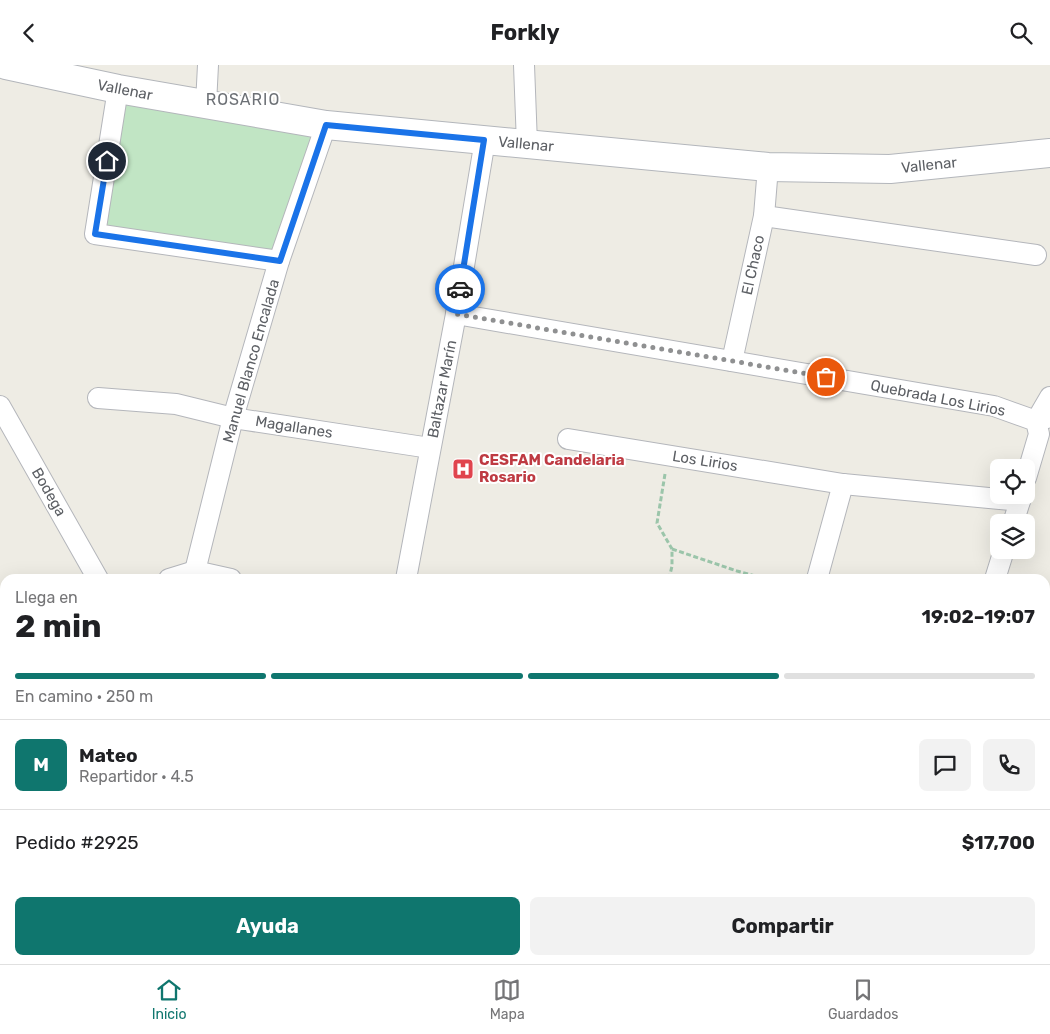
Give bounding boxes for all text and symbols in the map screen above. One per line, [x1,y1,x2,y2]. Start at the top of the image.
icon: back [15,19,43,47]
text: Forkly [490,19,560,46]
icon: search [1007,19,1035,47]
street label: Vallenar [96,76,155,104]
district label: ROSARIO [206,90,280,109]
street label: Vallenar [497,133,555,155]
pin [86,140,128,182]
icon: home [93,147,121,175]
street label: Vallenar [900,153,958,177]
street label: El Chaco [738,233,768,297]
courier [435,264,485,314]
icon: car [446,275,474,303]
street label: Manuel Blanco Encalada [219,277,283,445]
street label: Baltazar Marín [424,338,460,440]
pin [805,356,847,398]
icon: bag [812,363,840,391]
street label: Quebrada Los Lirios [869,376,1007,420]
street label: Magallanes [254,412,334,442]
street label: Los Lirios [671,447,739,475]
place label: CESFAM Candelaria Rosario [479,451,625,486]
hospital icon: CESFAM Candelaria Rosario [451,457,475,481]
map controls [990,459,1035,559]
button: locate [990,459,1035,504]
street label: Bodega [28,464,70,520]
button: layers [990,514,1035,559]
text: Llega en [15,588,78,607]
text: 19:02–19:07 [922,605,1035,628]
text: 2 min [15,607,102,645]
text: En camino · 250 m [15,687,153,706]
button: chat [919,739,971,791]
button: phone [983,739,1035,791]
text: Mateo [79,744,138,767]
text: M [33,753,49,776]
text: Repartidor · 4.5 [79,767,194,786]
text: Pedido #2925 [15,831,139,854]
text: $17,700 [962,831,1035,854]
button: Ayuda [15,897,520,955]
button: Compartir [530,897,1035,955]
tab: Inicio [152,976,186,1023]
tab: Mapa [490,976,525,1023]
tab: Guardados [828,976,898,1023]

